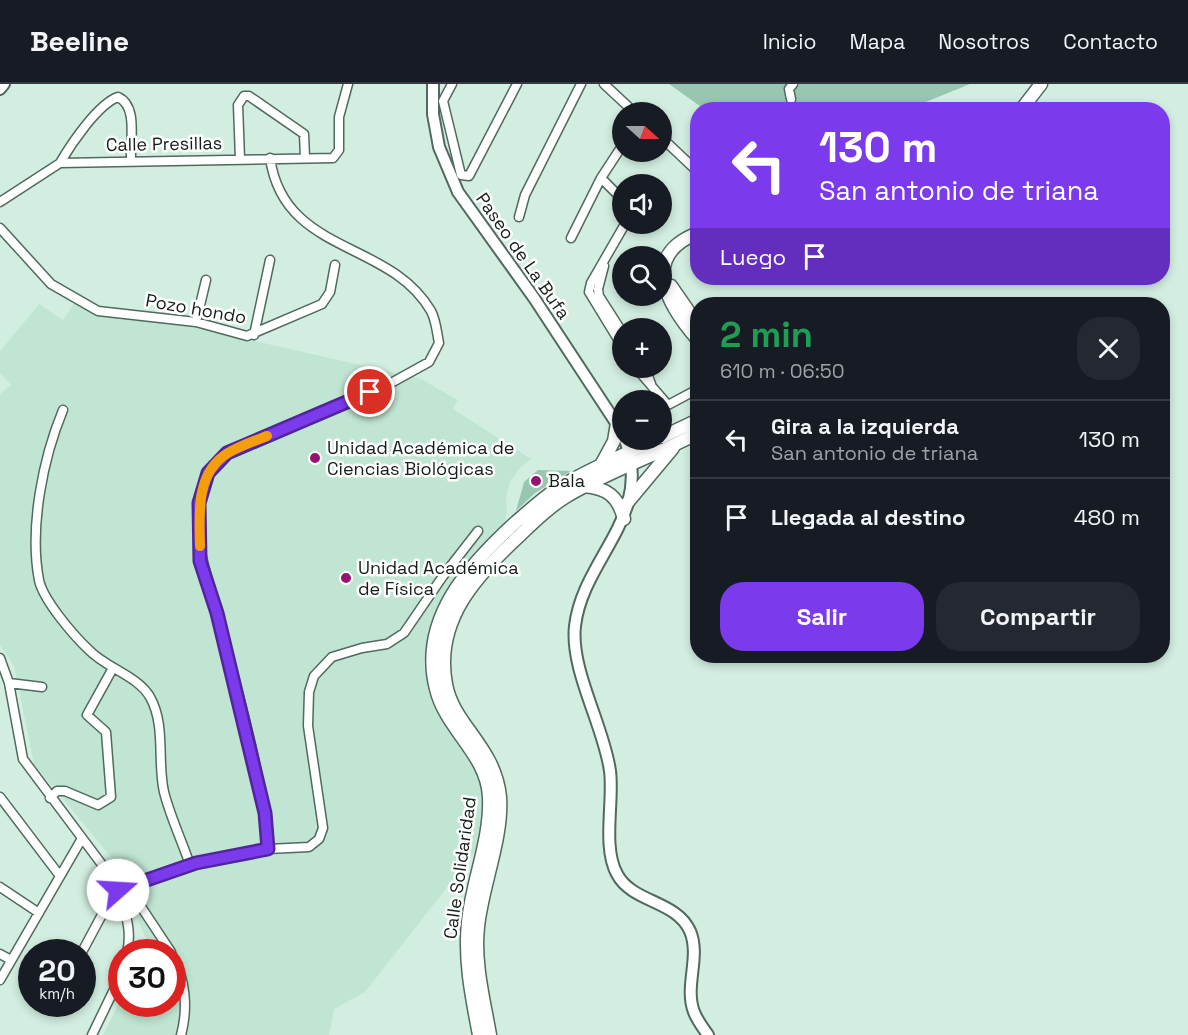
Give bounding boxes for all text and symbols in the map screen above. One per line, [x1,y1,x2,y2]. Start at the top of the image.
text: Beeline [30,23,129,59]
text: Inicio [763,28,817,55]
text: Mapa [850,28,905,55]
text: Nosotros [938,28,1030,55]
text: Contacto [1063,28,1158,55]
north arrow [612,102,672,162]
map controls [612,102,672,450]
text: 130 m [819,121,937,174]
icon: left [720,126,798,204]
street label: Calle Presillas [106,131,222,156]
text: San antonio de triana [819,173,1099,208]
button: sound [612,174,672,234]
street label: Paseo de La Bufa [471,188,576,324]
icon: arrive [798,240,831,273]
text: Luego [720,243,786,271]
button: search [612,246,672,306]
street label: Pozo hondo [144,288,248,329]
text: 2 min [720,312,813,358]
button: close [1077,317,1140,380]
button: + [612,318,672,378]
text: 610 m · 06:50 [720,358,845,384]
pin [344,366,395,417]
icon: arrive [353,375,386,408]
button: − [612,390,672,450]
text: Gira a la izquierda [771,412,959,440]
icon: left [720,423,753,456]
text: 130 m [1079,425,1140,453]
place label: Unidad Académica de Ciencias Biológicas [327,436,514,480]
text: San antonio de triana [771,440,978,466]
marker: Unidad Académica de Ciencias Biológicas [308,451,322,465]
place label: Bala [548,469,585,492]
marker: Bala [529,474,543,488]
icon: arrive [720,501,753,534]
text: Llegada al destino [771,503,965,531]
text: 480 m [1074,503,1140,531]
place label: Unidad Académica de Física [358,556,519,600]
marker: Unidad Académica de Física [339,571,353,585]
button: Salir [720,582,924,651]
button: Compartir [936,582,1140,651]
street label: Calle Solidaridad [438,795,481,941]
position arrow [86,858,150,922]
speed limit sign: 30 [108,939,186,1017]
text: 20 [38,951,76,990]
text: km/h [39,984,75,1003]

